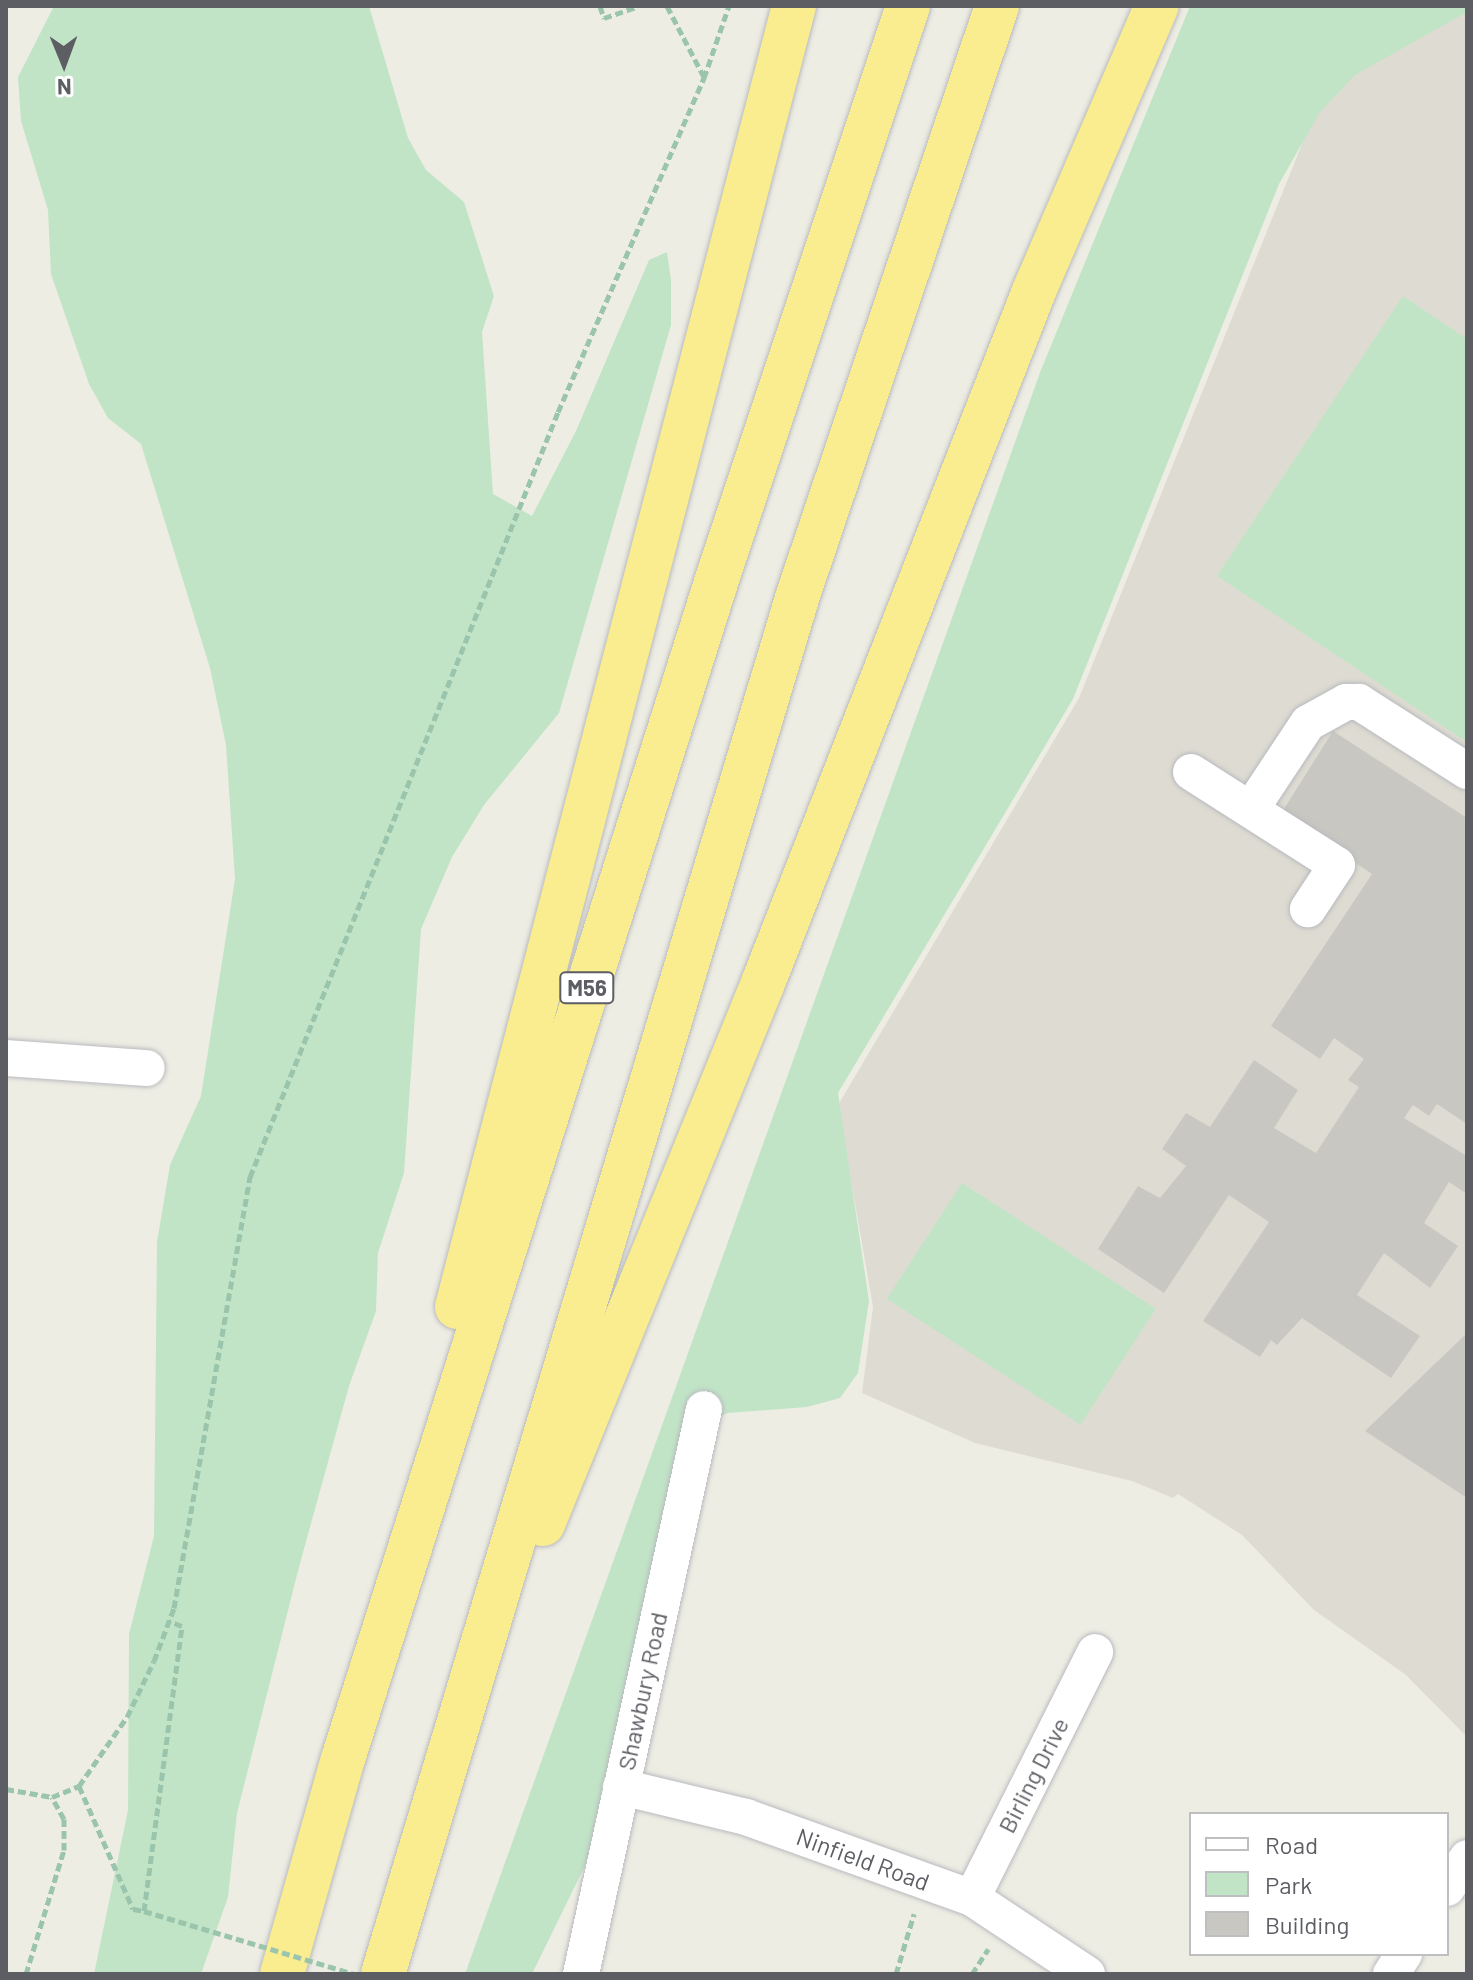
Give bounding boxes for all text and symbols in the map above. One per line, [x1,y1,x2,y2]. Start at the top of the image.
north arrow [24,24,104,104]
text: N [57,75,72,101]
road number: M56 [559,970,615,1006]
street label: Shawbury Road [611,1609,673,1773]
street label: Birling Drive [992,1713,1074,1837]
legend [1189,1812,1449,1956]
street label: Ninfield Road [793,1822,933,1896]
text: Road [1265,1830,1318,1859]
text: Park [1265,1870,1312,1899]
text: Building [1265,1910,1349,1939]

